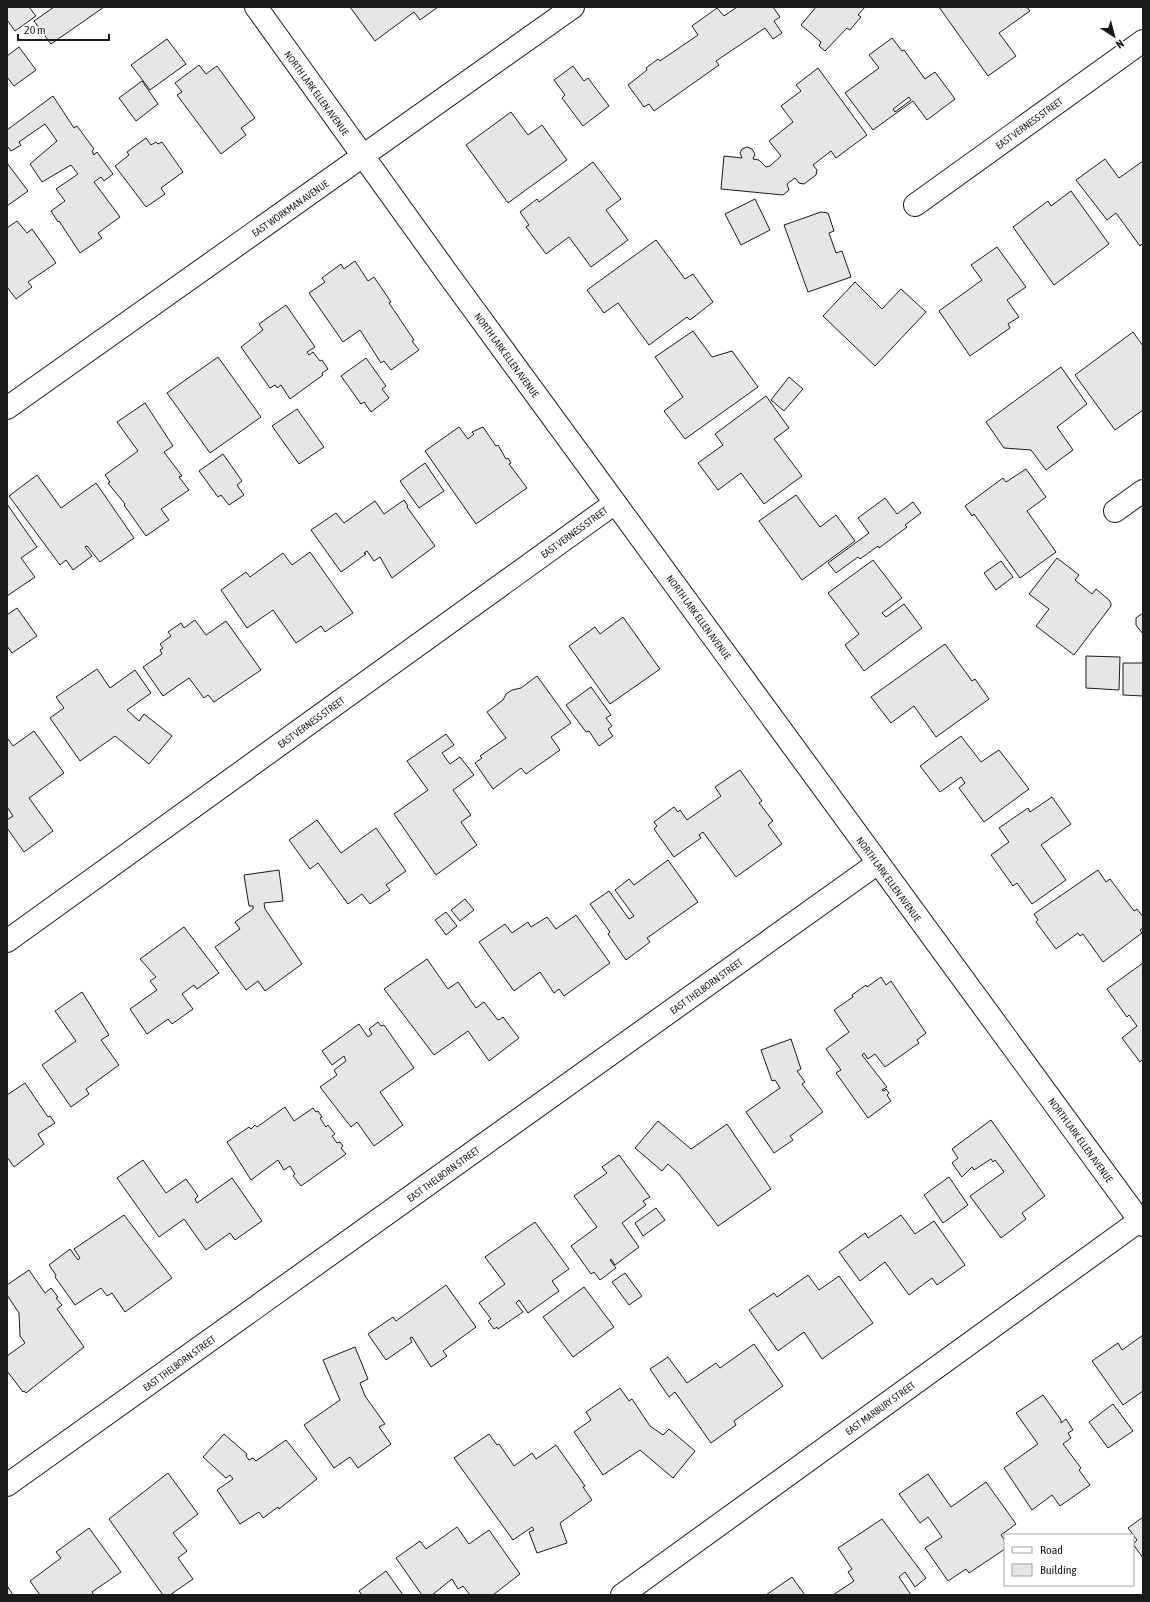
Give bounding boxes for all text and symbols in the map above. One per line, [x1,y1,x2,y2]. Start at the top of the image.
scale bar [18,16,109,42]
north arrow [1094,16,1134,56]
text: 20 m [24,23,46,37]
text: N [1114,37,1126,51]
street label: NORTH LARK ELLEN AVENUE [282,49,351,138]
street label: EAST VERNESS STREET [994,95,1065,151]
street label: EAST WORKMAN AVENUE [250,177,331,239]
street label: NORTH LARK ELLEN AVENUE [472,311,541,400]
street label: EAST VERNESS STREET [539,504,610,560]
street label: NORTH LARK ELLEN AVENUE [664,573,733,662]
street label: EAST VERNESS STREET [276,694,347,750]
street label: NORTH LARK ELLEN AVENUE [854,835,923,924]
street label: EAST THELBORN STREET [668,956,745,1016]
street label: NORTH LARK ELLEN AVENUE [1046,1096,1115,1185]
street label: EAST THELBORN STREET [405,1144,482,1204]
street label: EAST THELBORN STREET [141,1333,218,1393]
street label: EAST MARBURY STREET [843,1379,918,1437]
legend [1004,1534,1134,1586]
text: Road [1040,1543,1063,1557]
text: Building [1040,1563,1078,1577]

